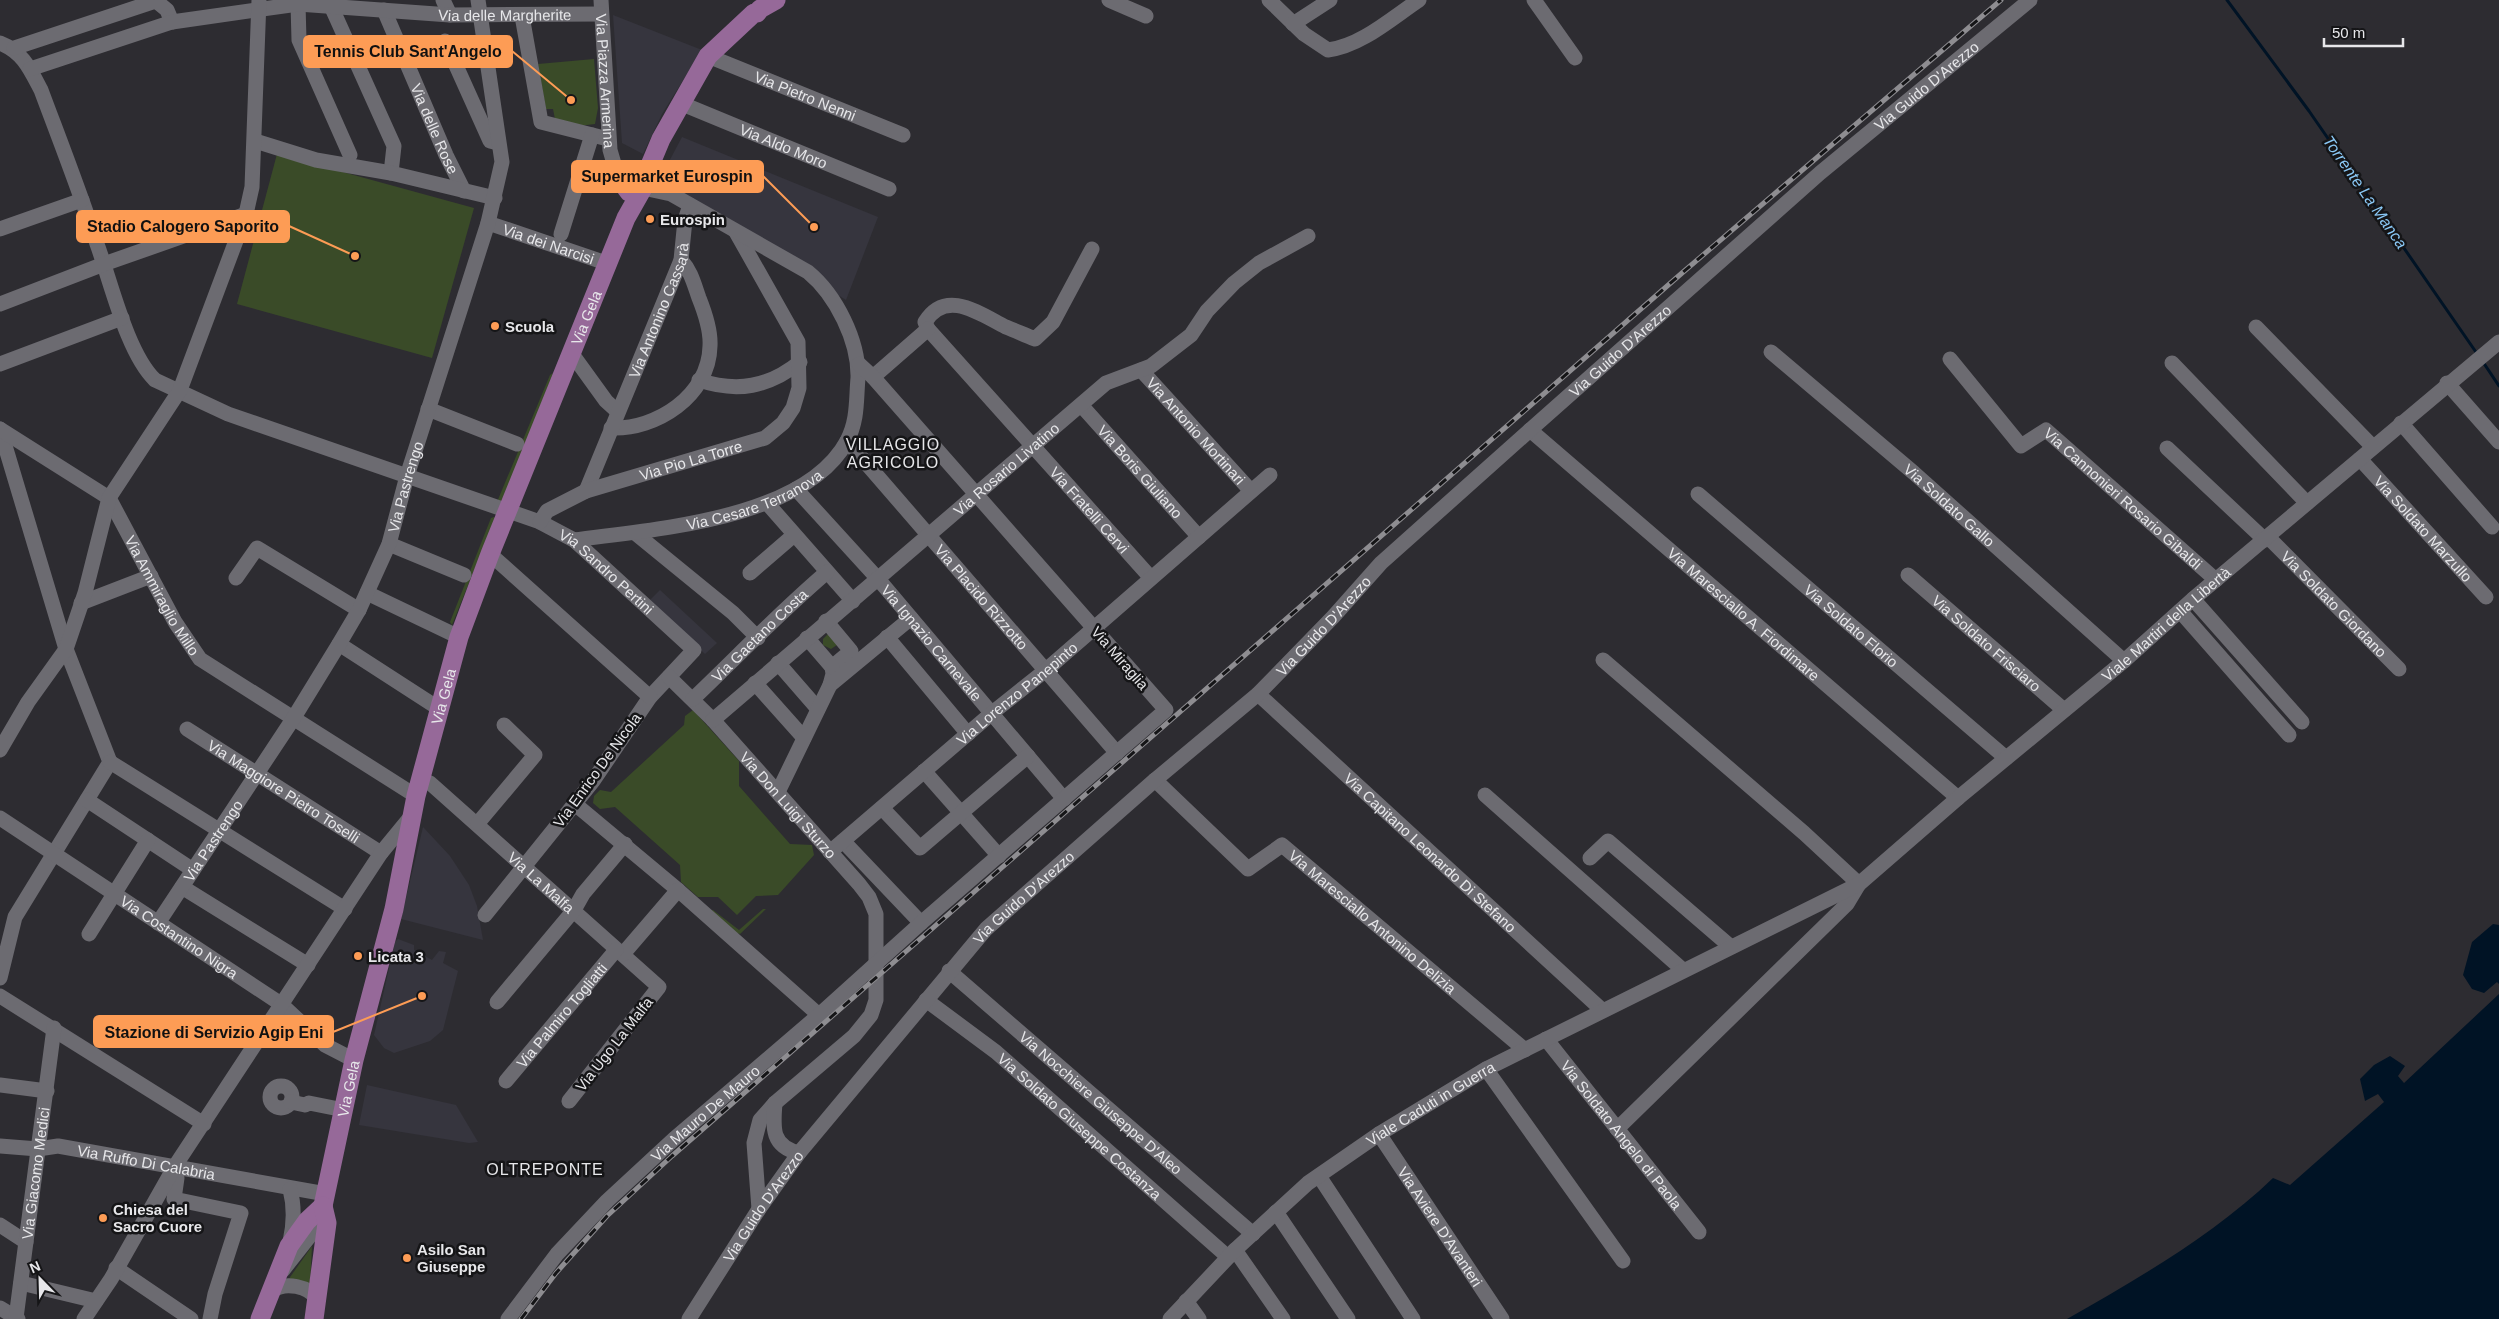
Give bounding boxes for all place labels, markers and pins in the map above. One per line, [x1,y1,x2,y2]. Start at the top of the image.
callout: Tennis Club Sant'Angelo [304,36,512,67]
callout: Supermarket Eurospin [572,161,763,192]
callout: Stadio Calogero Saporito [77,211,289,242]
place label: Eurospin [660,211,725,228]
marker: Eurospin [644,213,656,225]
place label: Scuola [505,318,555,335]
marker: Scuola [489,320,501,332]
place label: Licata 3 [368,948,424,965]
marker: Licata 3 [352,950,364,962]
callout: Stazione di Servizio Agip Eni [94,1016,333,1047]
place label: Chiesa del Sacro Cuore [113,1201,202,1235]
marker: Chiesa del Sacro Cuore [97,1212,109,1224]
place label: Asilo San Giuseppe [417,1241,485,1275]
marker: Asilo San Giuseppe [401,1252,413,1264]

